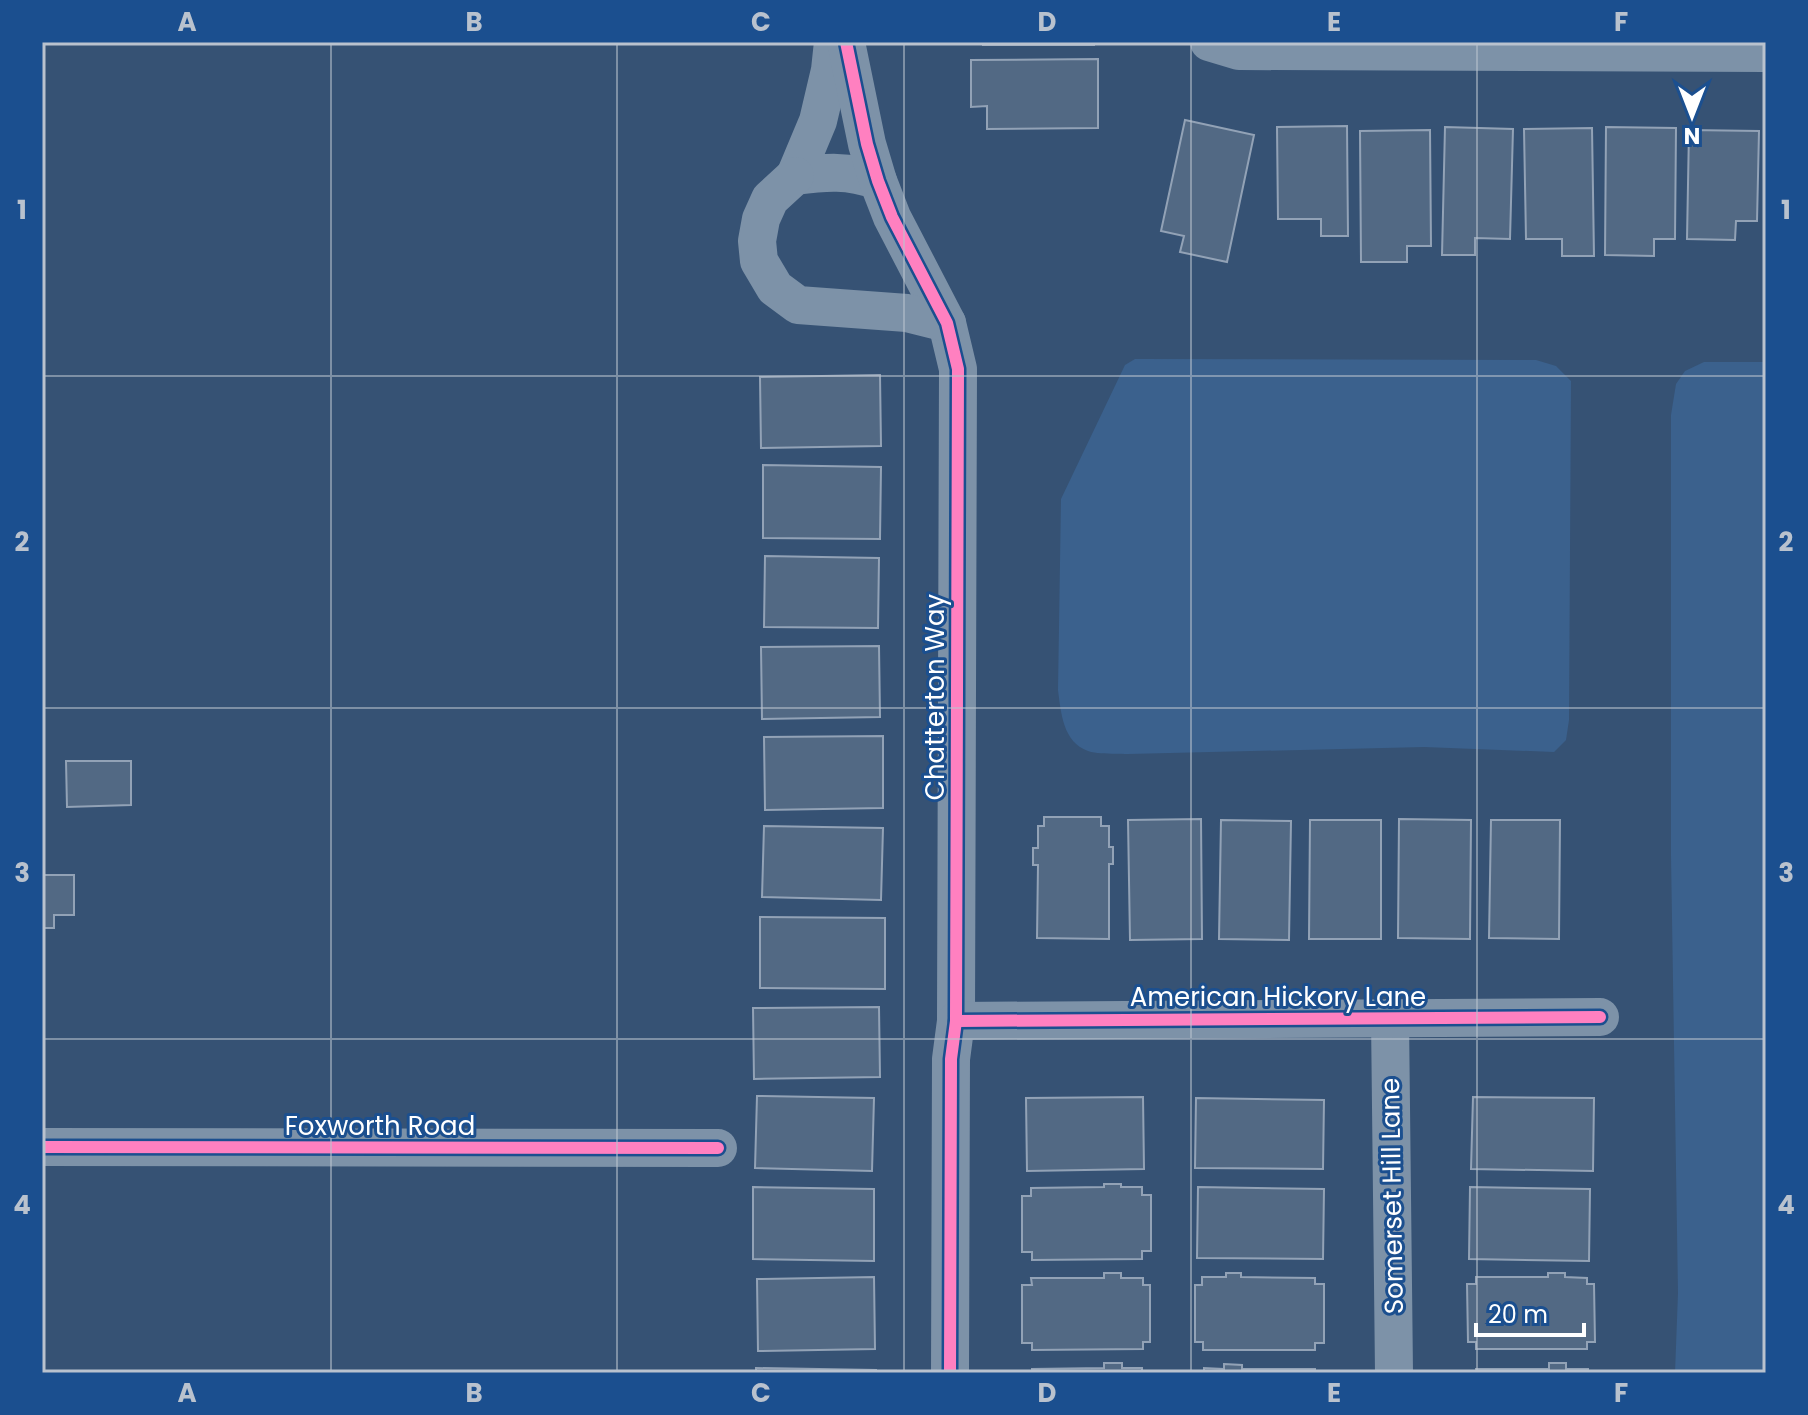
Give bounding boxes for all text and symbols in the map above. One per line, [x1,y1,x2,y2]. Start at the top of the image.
text: A [177,4,197,40]
text: B [465,4,483,40]
text: C [751,4,771,40]
text: D [1038,4,1057,40]
text: E [1327,4,1341,40]
text: F [1614,4,1628,40]
north arrow [1652,76,1732,156]
text: N [1684,120,1700,151]
text: 1 [17,192,27,228]
text: 1 [1781,192,1791,228]
text: 2 [15,524,30,560]
text: 2 [1779,524,1794,560]
street label: Chatterton Way [917,593,953,800]
text: 3 [14,855,30,891]
text: 3 [1778,855,1794,891]
street label: American Hickory Lane [1130,979,1426,1015]
street label: Somerset Hill Lane [1372,1078,1412,1314]
street label: Foxworth Road [285,1108,475,1144]
text: 4 [13,1187,31,1223]
text: 4 [1777,1187,1795,1223]
scale bar [1476,1287,1584,1337]
text: 20 m [1488,1298,1548,1331]
text: A [177,1375,197,1411]
text: B [465,1375,483,1411]
text: C [751,1375,771,1411]
text: D [1038,1375,1057,1411]
text: E [1327,1375,1341,1411]
text: F [1614,1375,1628,1411]

